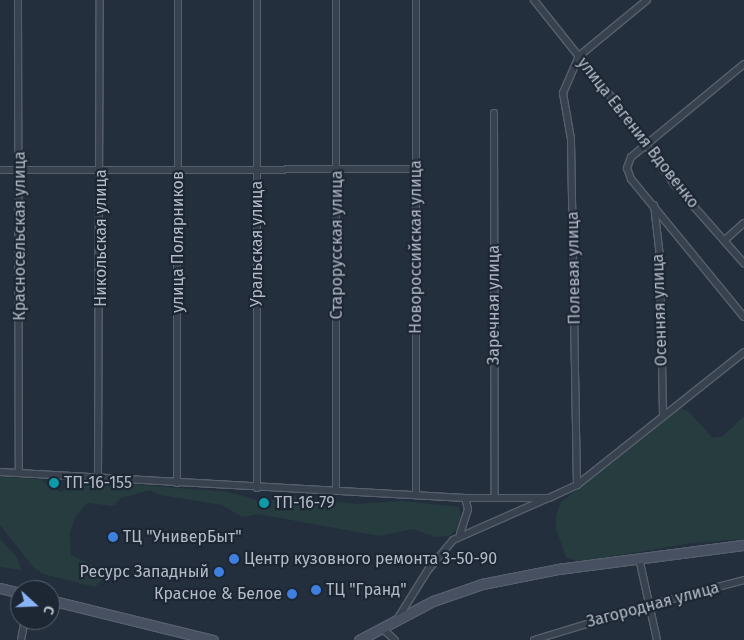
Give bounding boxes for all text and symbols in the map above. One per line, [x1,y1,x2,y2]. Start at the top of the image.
street label: улица Евгения Вдовенко [573,54,703,212]
street label: Красносельская улица [10,151,30,321]
street label: Новороссийская улица [406,160,426,334]
street label: Никольская улица [91,169,111,307]
street label: улица Полярников [168,171,188,313]
street label: Старорусская улица [327,171,347,319]
street label: Уральская улица [247,181,267,307]
street label: Полевая улица [563,211,585,325]
street label: Заречная улица [484,245,504,365]
street label: Осенняя улица [648,253,672,367]
place label: ТП-16-155 [64,473,132,493]
marker: ТП-16-155 [48,477,60,489]
place label: ТП-16-79 [274,493,335,513]
marker: ТП-16-79 [258,497,270,509]
place label: ТЦ "УниверБыт" [123,527,242,547]
marker: ТЦ "УниверБыт" [107,531,119,543]
place label: Центр кузовного ремонта 3-50-90 [244,549,497,569]
marker: Центр кузовного ремонта 3-50-90 [228,553,240,565]
place label: Ресурс Западный [80,562,209,582]
marker: Ресурс Западный [213,566,225,578]
street label: Загородная улица [585,578,721,632]
north arrow [10,580,60,630]
place label: ТЦ "Гранд" [326,580,407,600]
place label: Красное & Белое [154,584,282,604]
marker: ТЦ "Гранд" [310,584,322,596]
marker: Красное & Белое [286,588,298,600]
text: С [39,603,58,617]

